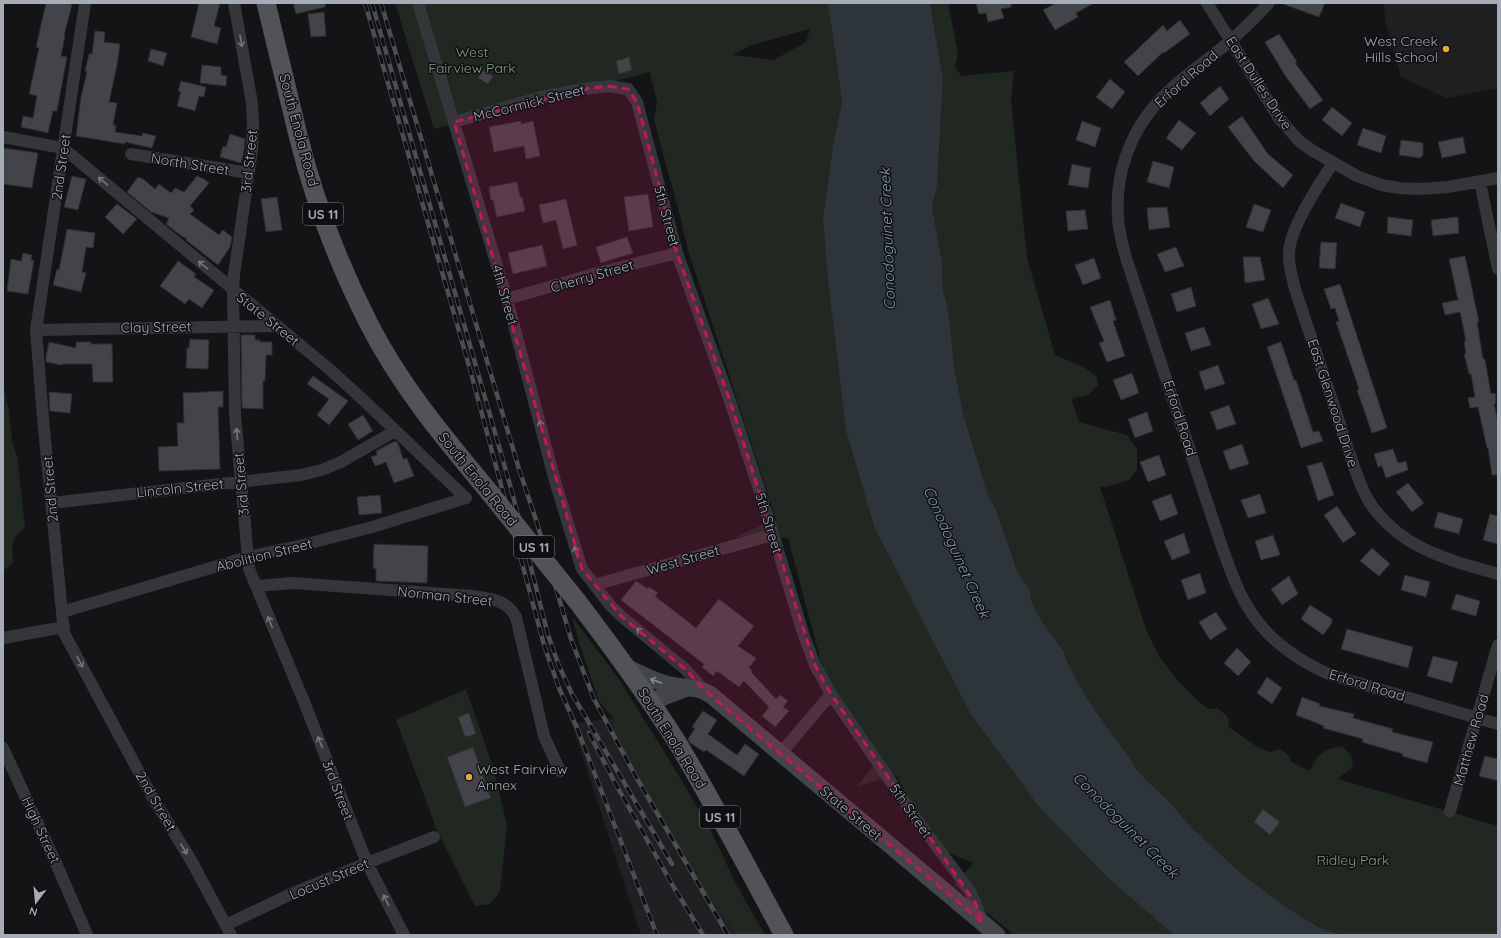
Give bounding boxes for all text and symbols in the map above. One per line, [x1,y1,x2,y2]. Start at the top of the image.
place label: West Creek Hills School [1364,32,1438,66]
street label: East Dulles Drive [1222,33,1296,133]
one-way arrow [237,34,245,47]
park label: West Fairview Park [428,43,516,77]
marker: West Creek Hills School [1441,44,1451,54]
street label: Erford Road [1150,46,1222,112]
street label: South Enola Road [275,72,323,188]
street label: McCormick Street [471,80,587,126]
street label: 3rd Street [237,128,261,193]
street label: 2nd Street [47,133,75,201]
street label: North Street [150,149,231,179]
water label: Conodoguinet Creek [875,166,899,310]
one-way arrow [98,177,109,186]
street label: 5th Street [650,184,684,249]
road number: US 11 [303,203,343,225]
street label: Cherry Street [548,255,636,296]
one-way arrow [198,260,208,269]
street label: 4th Street [488,263,522,328]
street label: State Street [233,288,303,350]
street label: Clay Street [120,317,192,337]
street label: East Glenwood Drive [1304,337,1362,470]
street label: Erford Road [1159,378,1201,458]
one-way arrow [537,420,544,433]
one-way arrow [233,428,240,441]
street label: South Enola Road [435,428,521,530]
street label: 3rd Street [229,452,253,516]
street label: 2nd Street [38,455,62,523]
street label: Lincoln Street [135,474,225,502]
water label: Conodoguinet Creek [919,483,995,623]
street label: 5th Street [751,491,787,556]
street label: Abolition Street [214,534,314,576]
road number: US 11 [514,536,554,558]
street label: West Street [645,541,722,579]
one-way arrow [572,545,579,558]
street label: Norman Street [397,582,494,610]
one-way arrow [266,616,274,628]
one-way arrow [635,628,646,637]
one-way arrow [77,656,85,668]
street label: Erford Road [1327,665,1407,705]
one-way arrow [651,676,663,684]
street label: South Enola Road [634,684,710,792]
street label: Matthew Road [1449,692,1493,788]
one-way arrow [315,737,323,749]
street label: 3rd Street [318,757,358,823]
place label: West Fairview Annex [477,760,568,794]
street label: 2nd Street [132,768,181,834]
water label: Conodoguinet Creek [1069,768,1184,883]
marker: West Fairview Annex [464,772,474,782]
street label: 5th Street [886,780,936,842]
street label: State Street [816,782,886,844]
street label: High Street [18,794,64,867]
road number: US 11 [700,806,740,828]
one-way arrow [180,843,188,855]
park label: Ridley Park [1316,851,1390,869]
street label: Locust Street [287,854,372,904]
north arrow [16,882,56,922]
one-way arrow [382,895,390,907]
text: N [27,904,39,919]

